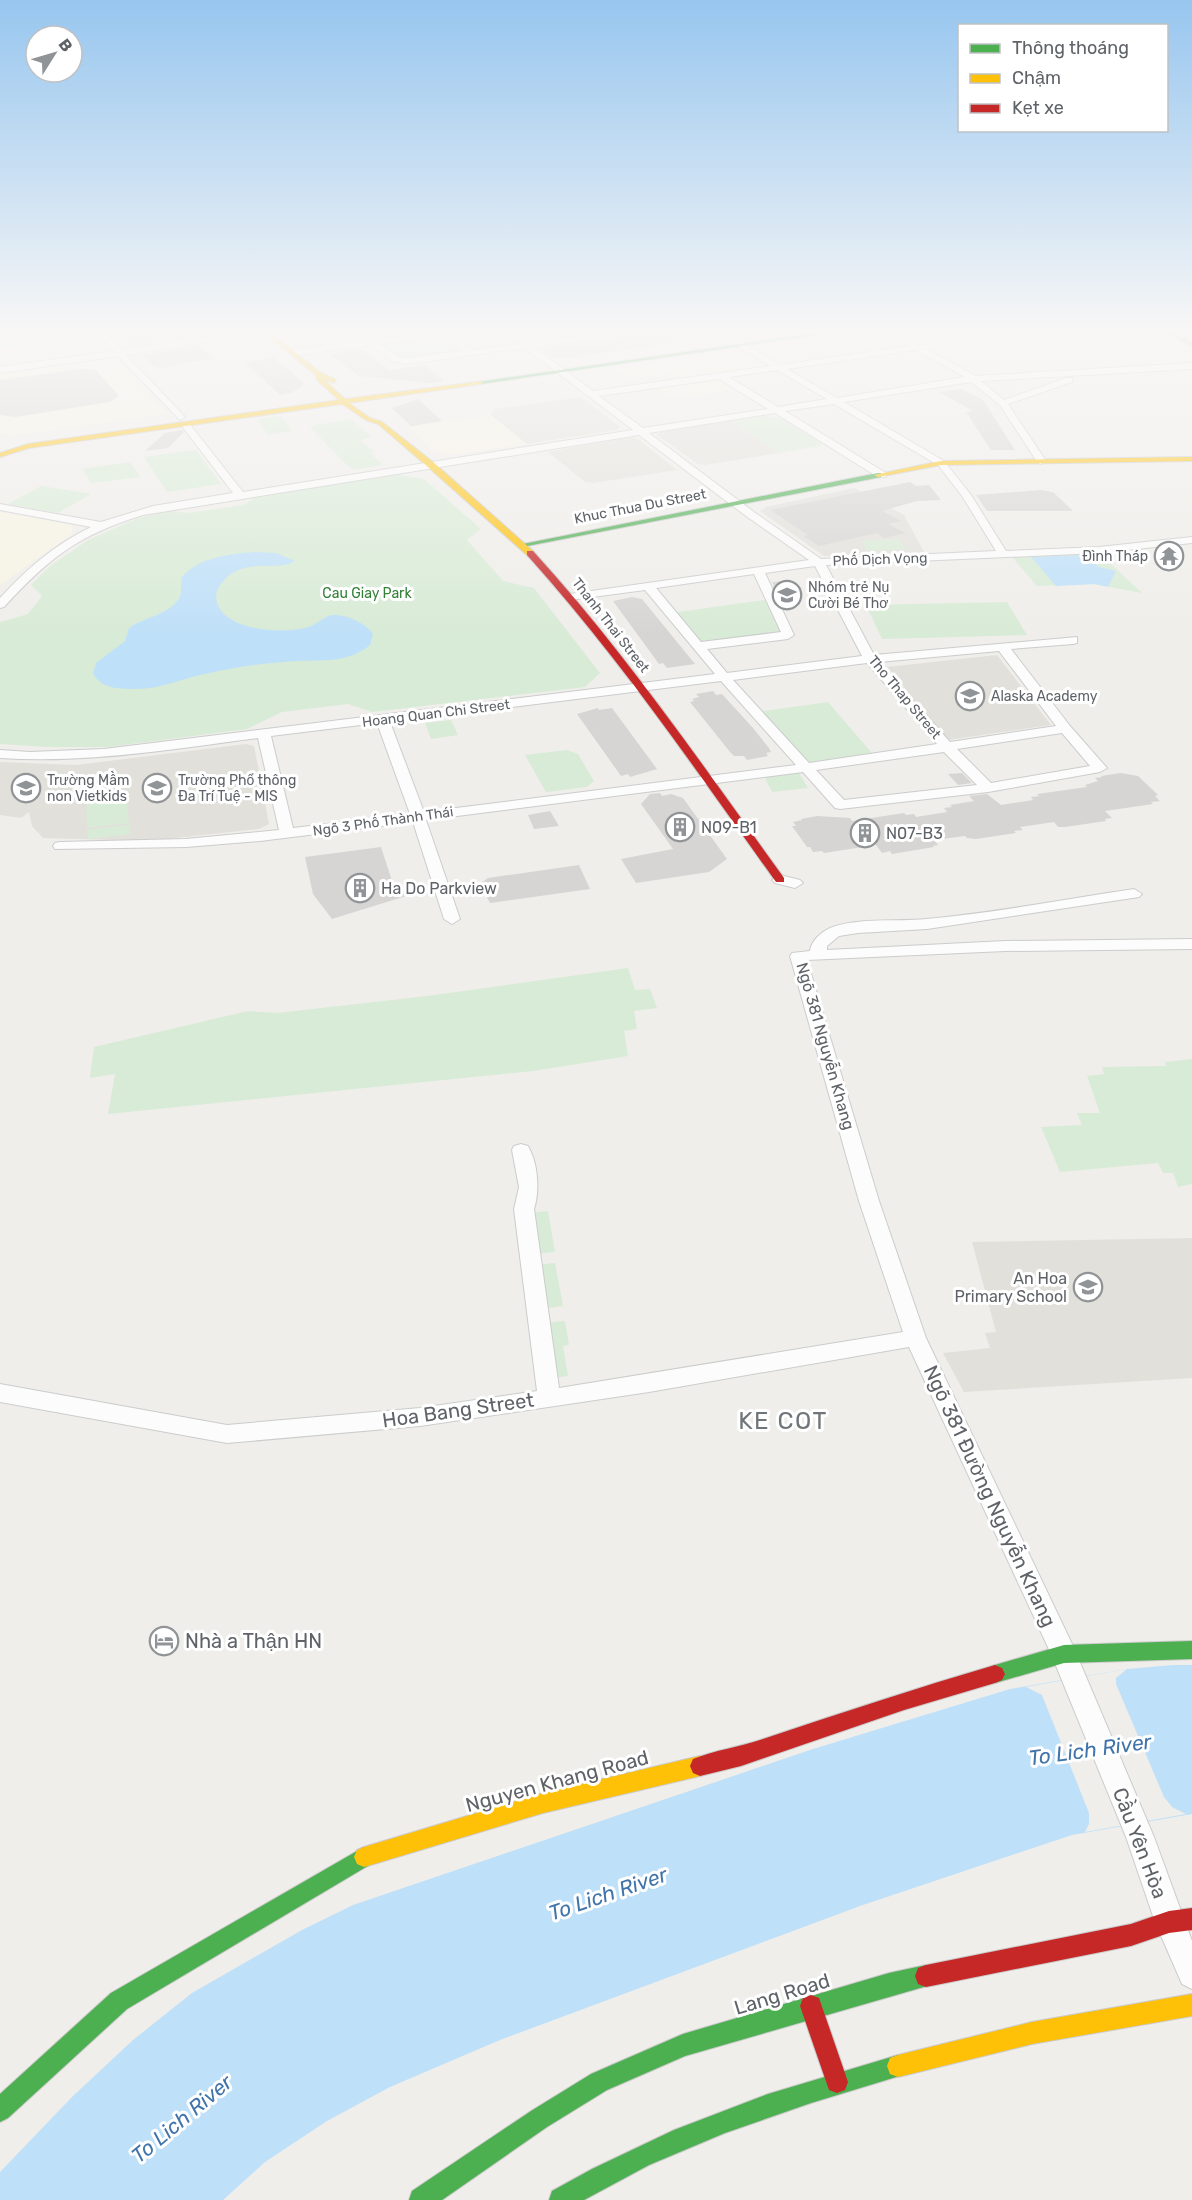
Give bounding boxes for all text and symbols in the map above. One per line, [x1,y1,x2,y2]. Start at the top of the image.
north arrow [24,24,84,84]
legend [958,24,1168,132]
text: B [55,35,77,55]
text: Thông thoáng [1012,37,1129,59]
text: Chậm [1012,67,1061,89]
text: Kẹt xe [1012,97,1064,119]
street label: Khuc Thua Du Street [573,485,708,528]
temple icon: Đình Tháp [1153,540,1185,572]
street label: Phố Dịch Vọng [832,548,928,570]
place label: Đình Tháp [1082,548,1148,565]
street label: Thanh Thai Street [568,575,653,676]
school or university icon: Nhóm trẻ Nụ Cười Bé Thơ [771,579,803,611]
place label: Nhóm trẻ Nụ Cười Bé Thơ [808,579,889,612]
park label: Cau Giay Park [322,585,412,602]
street label: Tho Thap Street [865,652,945,743]
school or university icon: Alaska Academy [954,680,986,712]
place label: Alaska Academy [991,688,1098,705]
street label: Hoang Quan Chi Street [361,696,511,731]
place label: Trường Mầm non Vietkids [47,771,129,805]
school or university icon: Trường Mầm non Vietkids [10,772,42,804]
school or university icon: Trường Phổ thông Đa Trí Tuệ - MIS [141,772,173,804]
place label: Trường Phổ thông Đa Trí Tuệ - MIS [178,772,296,805]
street label: Ngõ 3 Phố Thành Thái [312,802,454,840]
building icon: N09-B1 [664,811,696,843]
building icon: N07-B3 [849,817,881,849]
place label: N09-B1 [701,818,757,837]
place label: N07-B3 [886,824,943,843]
building icon: Ha Do Parkview [344,872,376,904]
place label: Ha Do Parkview [381,879,497,898]
street label: Ngõ 381 Nguyễn Khang [793,960,860,1132]
place label: An Hoa Primary School [955,1269,1067,1306]
school or university icon: An Hoa Primary School [1072,1271,1104,1303]
street label: Ngõ 381 Đường Nguyễn Khang [919,1361,1061,1631]
street label: Hoa Bang Street [381,1387,536,1433]
district label: KE COT [738,1407,828,1435]
hotel icon: Nhà a Thận HN [148,1625,180,1657]
place label: Nhà a Thận HN [185,1629,322,1653]
water label: To Lich River [1027,1728,1154,1770]
street label: Nguyen Khang Road [463,1745,651,1817]
street label: Cầu Yên Hòa [1108,1784,1172,1902]
water label: To Lich River [545,1861,671,1925]
street label: Lang Road [731,1968,833,2020]
water label: To Lich River [126,2069,238,2168]

